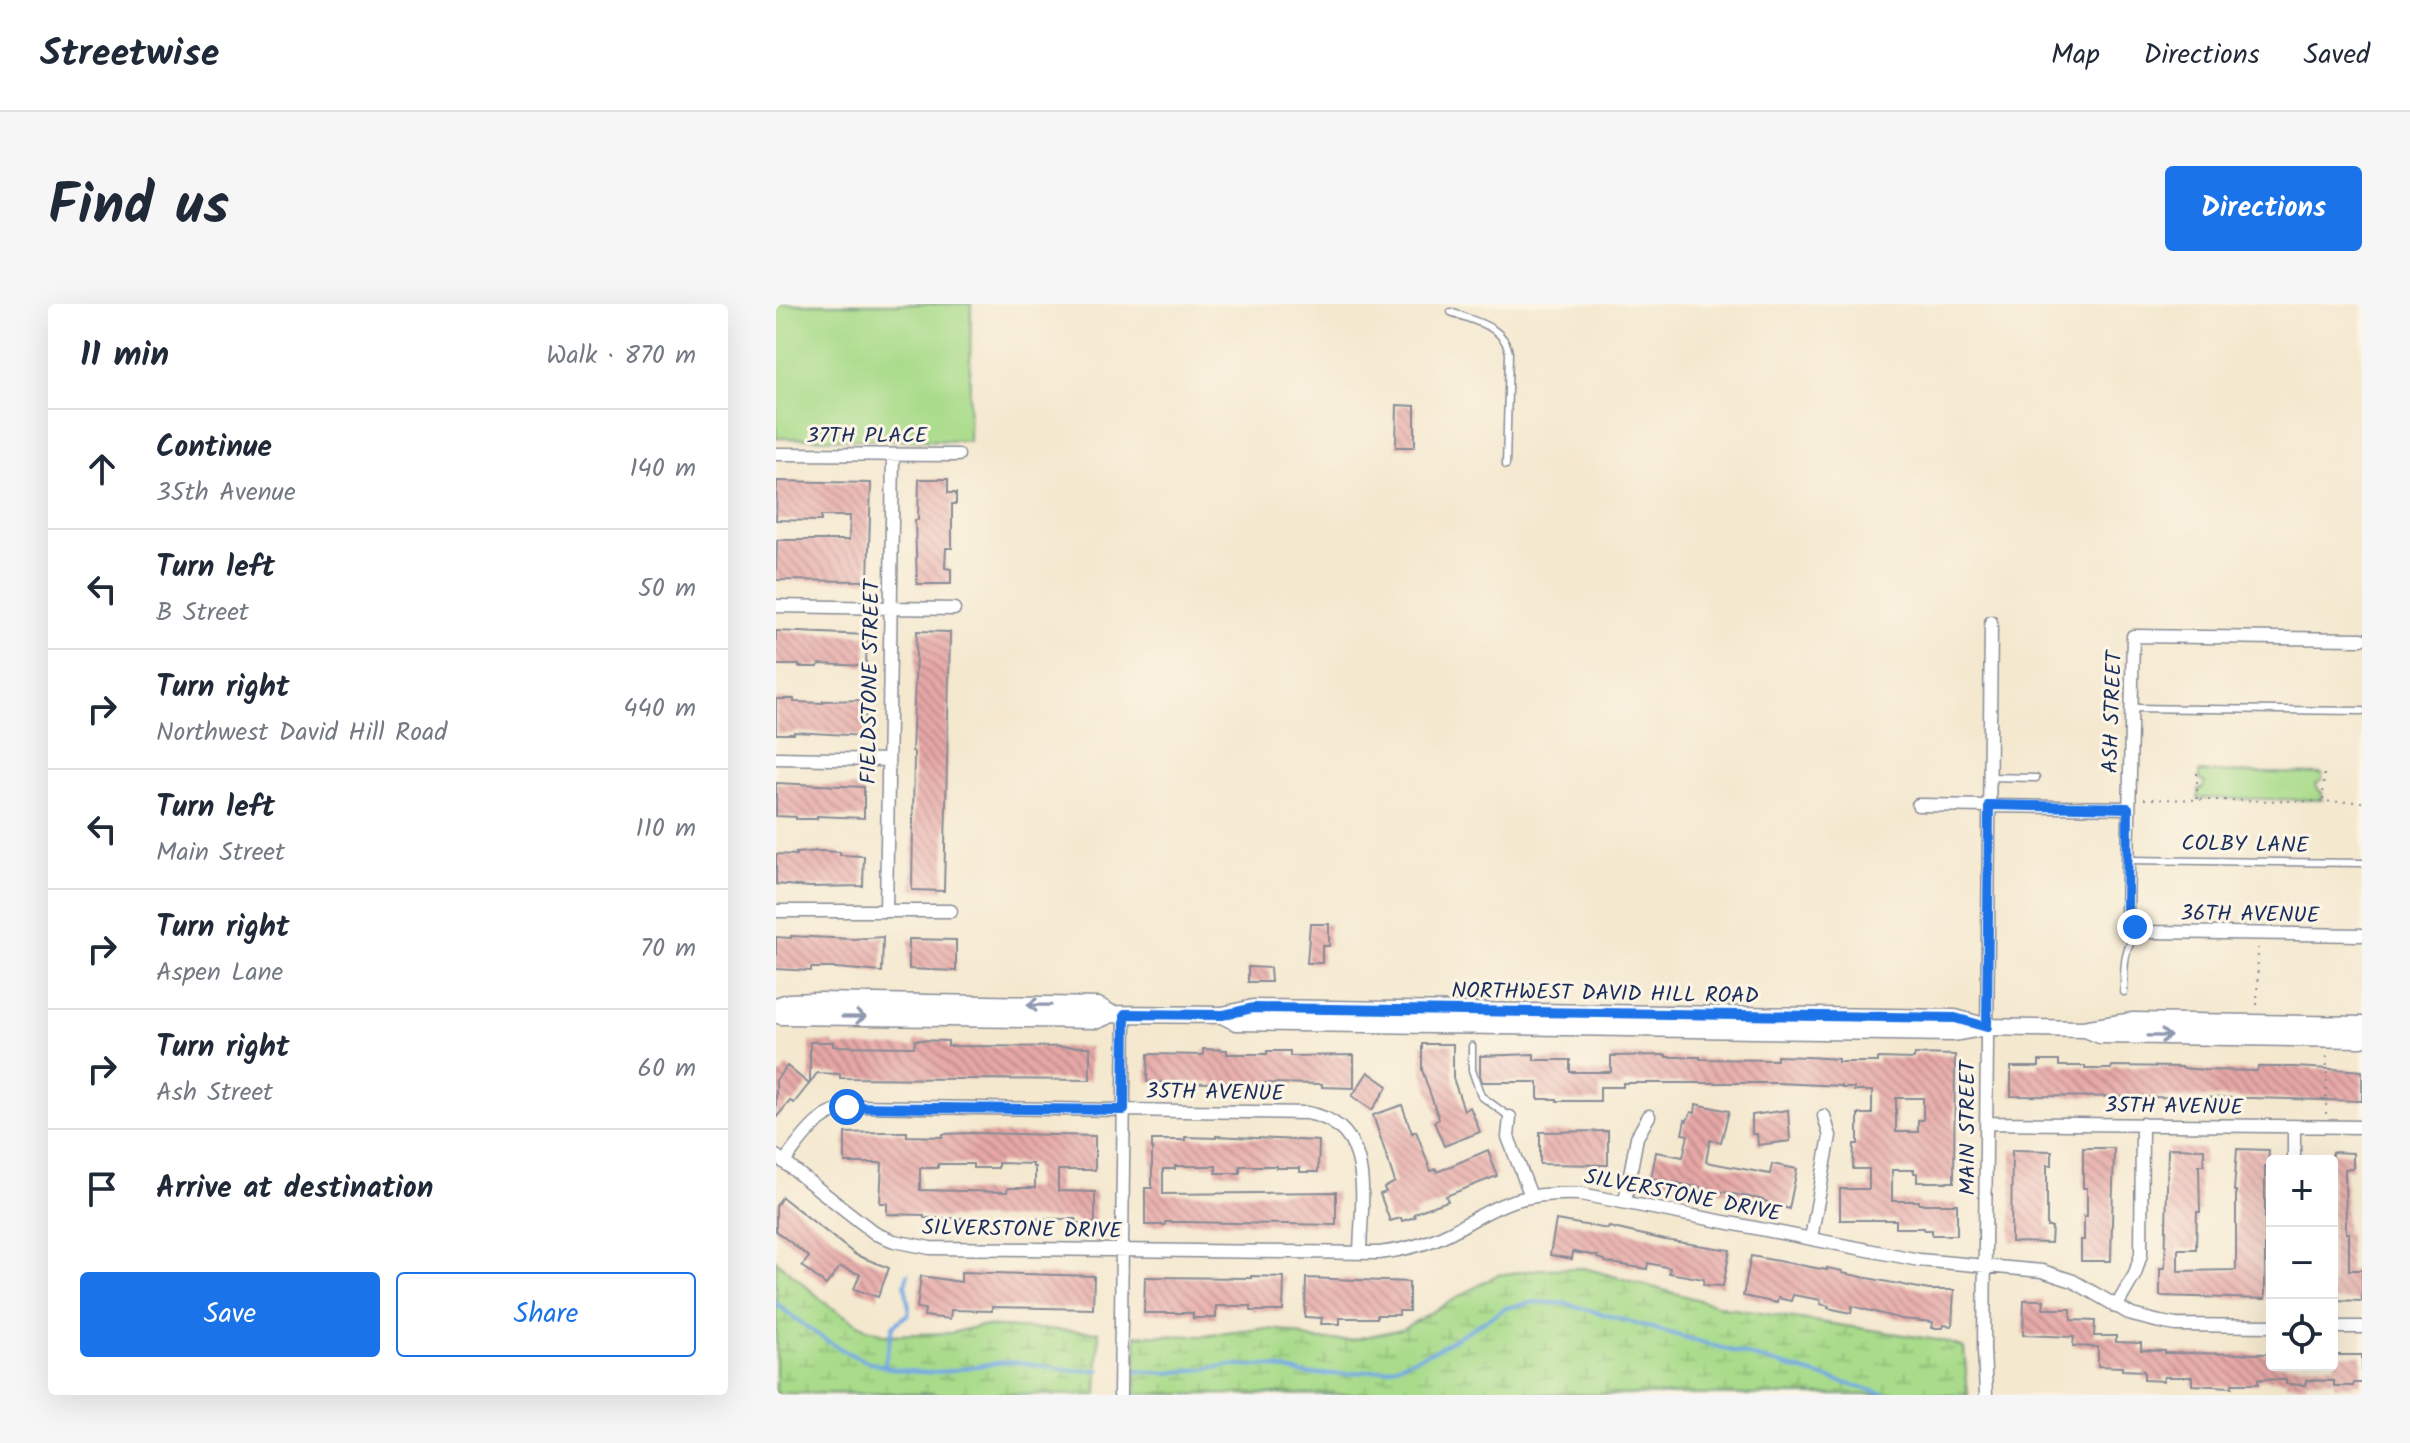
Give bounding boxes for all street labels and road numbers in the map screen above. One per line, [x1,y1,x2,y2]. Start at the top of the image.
street label: 37TH PLACE [806,419,929,454]
street label: FIELDSTONE STREET [852,577,891,785]
street label: ASH STREET [2094,648,2133,774]
street label: COLBY LANE [2181,827,2310,864]
street label: 36TH AVENUE [2180,897,2321,934]
street label: NORTHWEST DAVID HILL ROAD [1451,974,1759,1015]
street label: MAIN STREET [1951,1058,1986,1196]
street label: 35TH AVENUE [1145,1075,1286,1112]
street label: 35TH AVENUE [2104,1089,2245,1126]
street label: SILVERSTONE DRIVE [1581,1160,1785,1233]
street label: SILVERSTONE DRIVE [922,1211,1123,1250]

